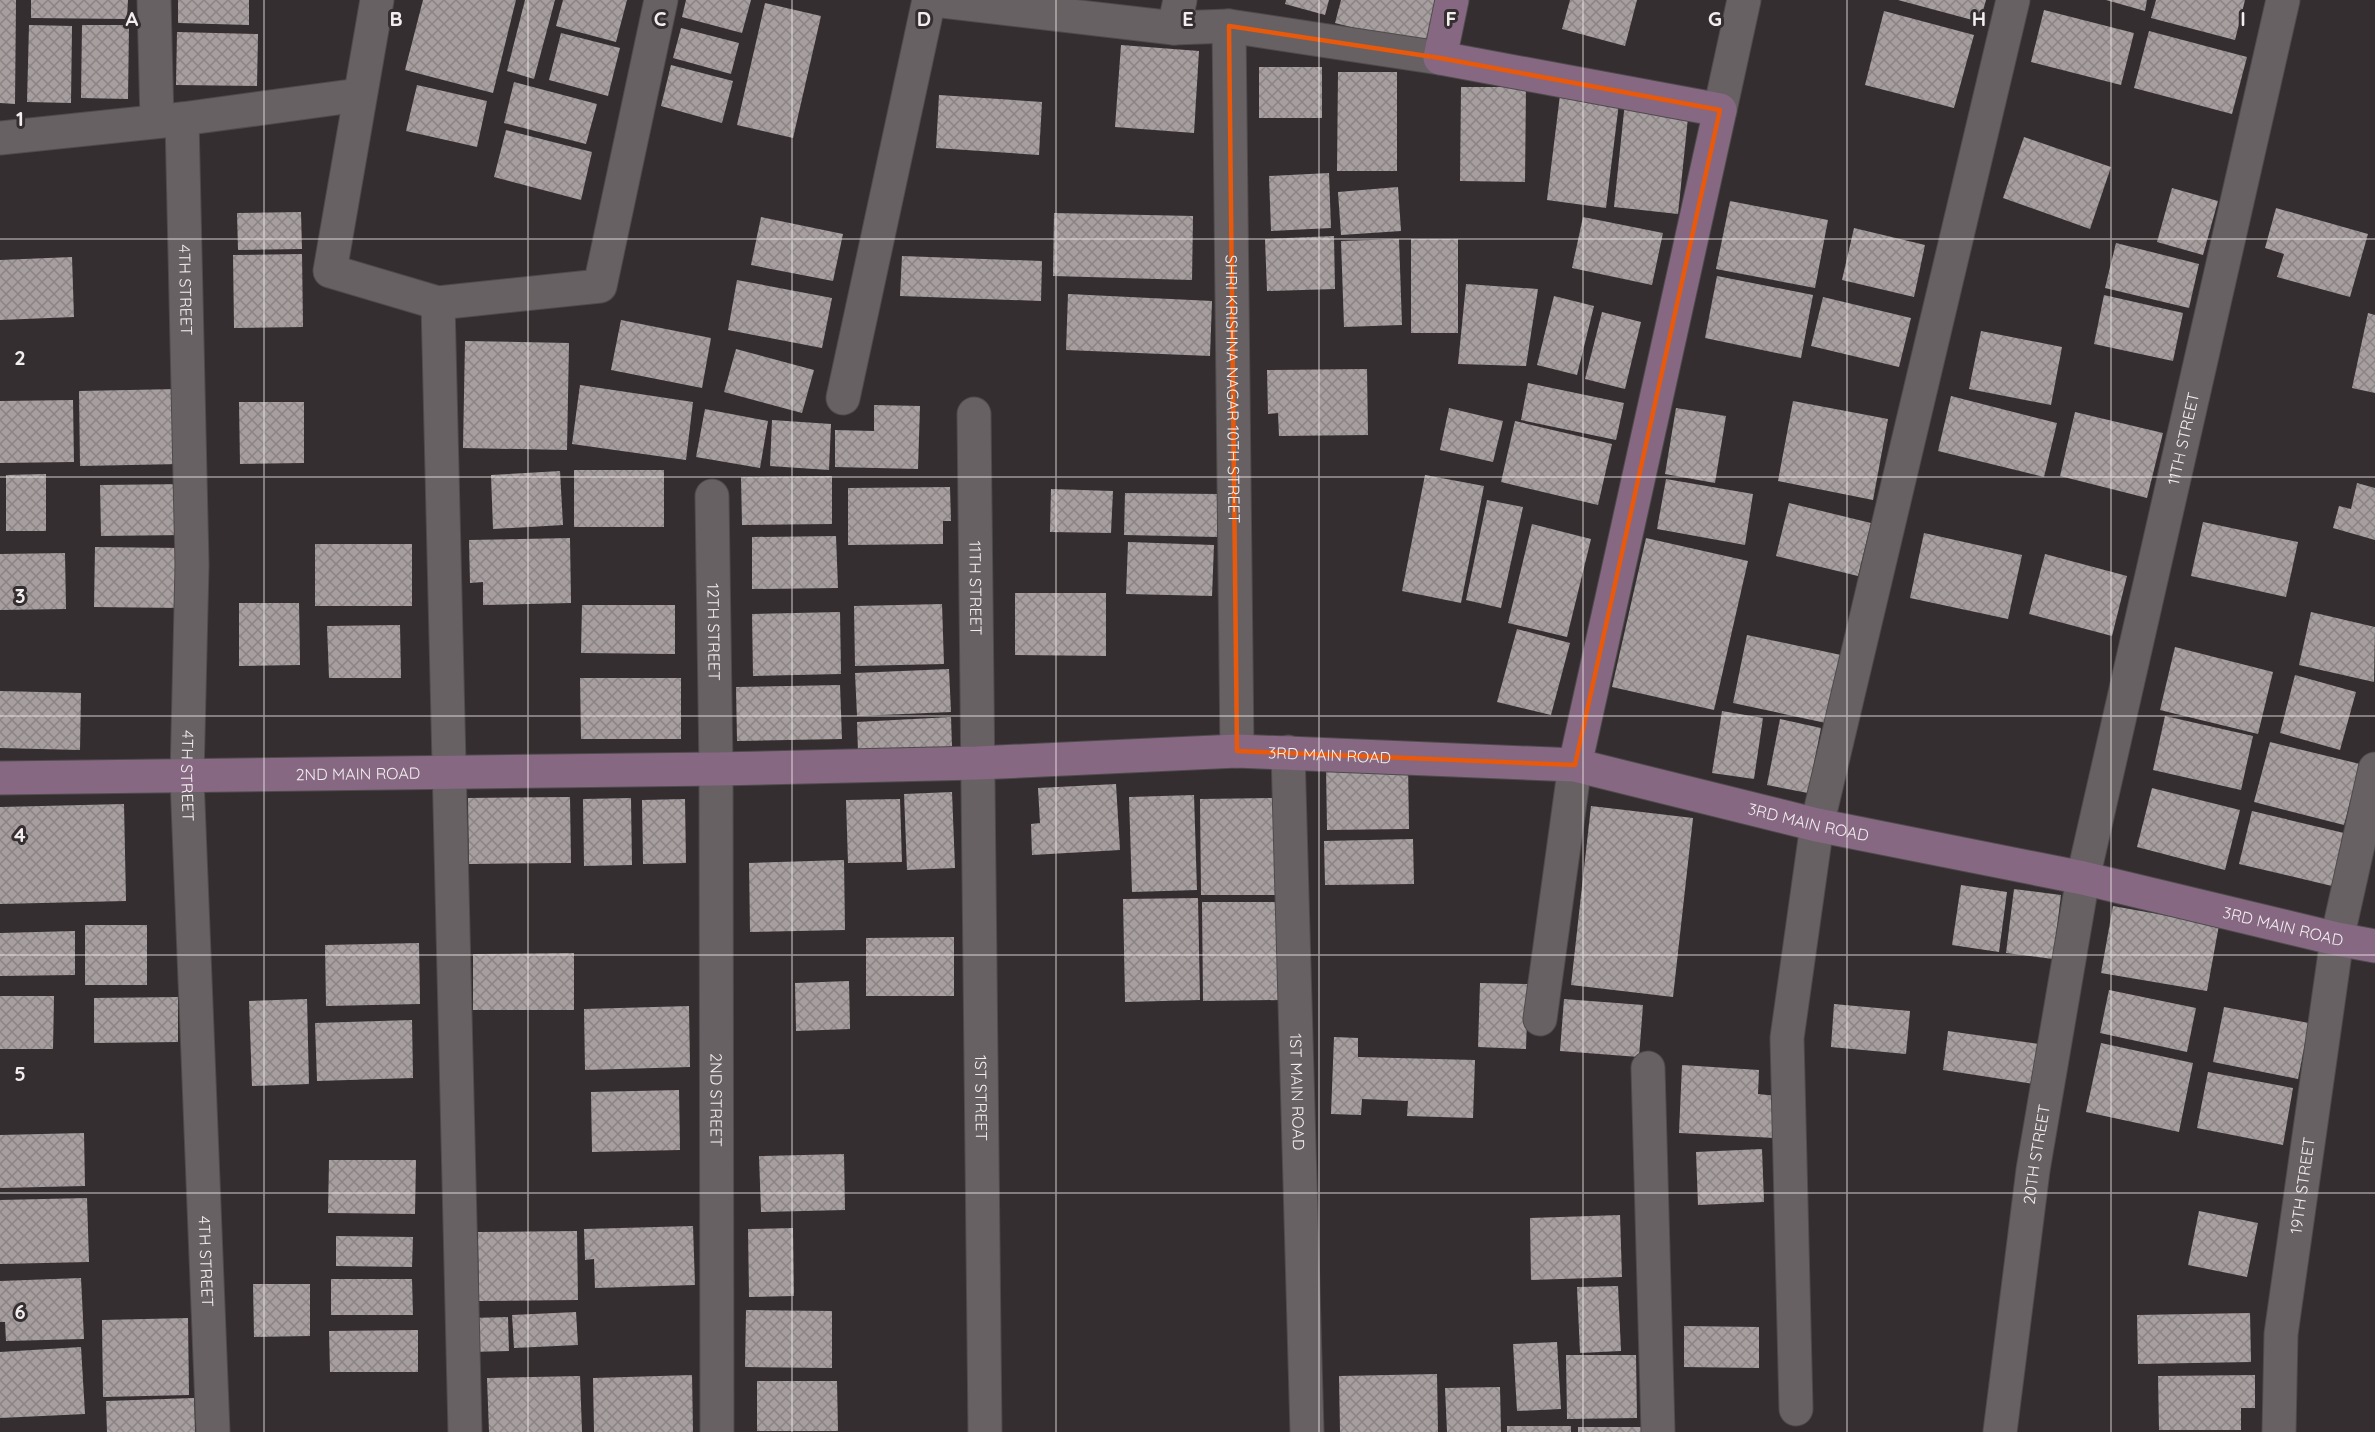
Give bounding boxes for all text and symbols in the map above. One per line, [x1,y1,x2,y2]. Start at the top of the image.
text: A [126,6,139,31]
text: B [389,6,403,31]
text: C [654,6,667,31]
text: D [917,6,931,31]
text: E [1182,6,1194,31]
text: F [1445,6,1457,31]
text: G [1708,6,1722,31]
text: H [1972,6,1986,31]
text: I [2240,6,2246,31]
text: 1 [16,106,24,131]
street label: 4TH STREET [175,244,197,336]
street label: SHRI KRISHNA NAGAR 10TH STREET [1222,255,1244,524]
text: 2 [14,345,26,370]
street label: 11TH STREET [2163,390,2203,487]
street label: 11TH STREET [965,541,986,636]
text: 3 [15,583,25,608]
street label: 12TH STREET [703,583,725,681]
street label: 4TH STREET [177,730,199,822]
street label: 3RD MAIN ROAD [1268,742,1392,767]
street label: 2ND MAIN ROAD [296,763,420,784]
street label: 3RD MAIN ROAD [1746,798,1871,845]
text: 4 [14,822,26,847]
street label: 3RD MAIN ROAD [2221,902,2345,950]
street label: 1ST MAIN ROAD [1286,1033,1309,1151]
street label: 2ND STREET [706,1053,727,1147]
street label: 1ST STREET [971,1055,992,1142]
text: 5 [14,1061,26,1086]
street label: 20TH STREET [2019,1103,2054,1206]
street label: 19TH STREET [2285,1135,2319,1235]
street label: 4TH STREET [194,1215,218,1308]
text: 6 [14,1299,26,1324]

